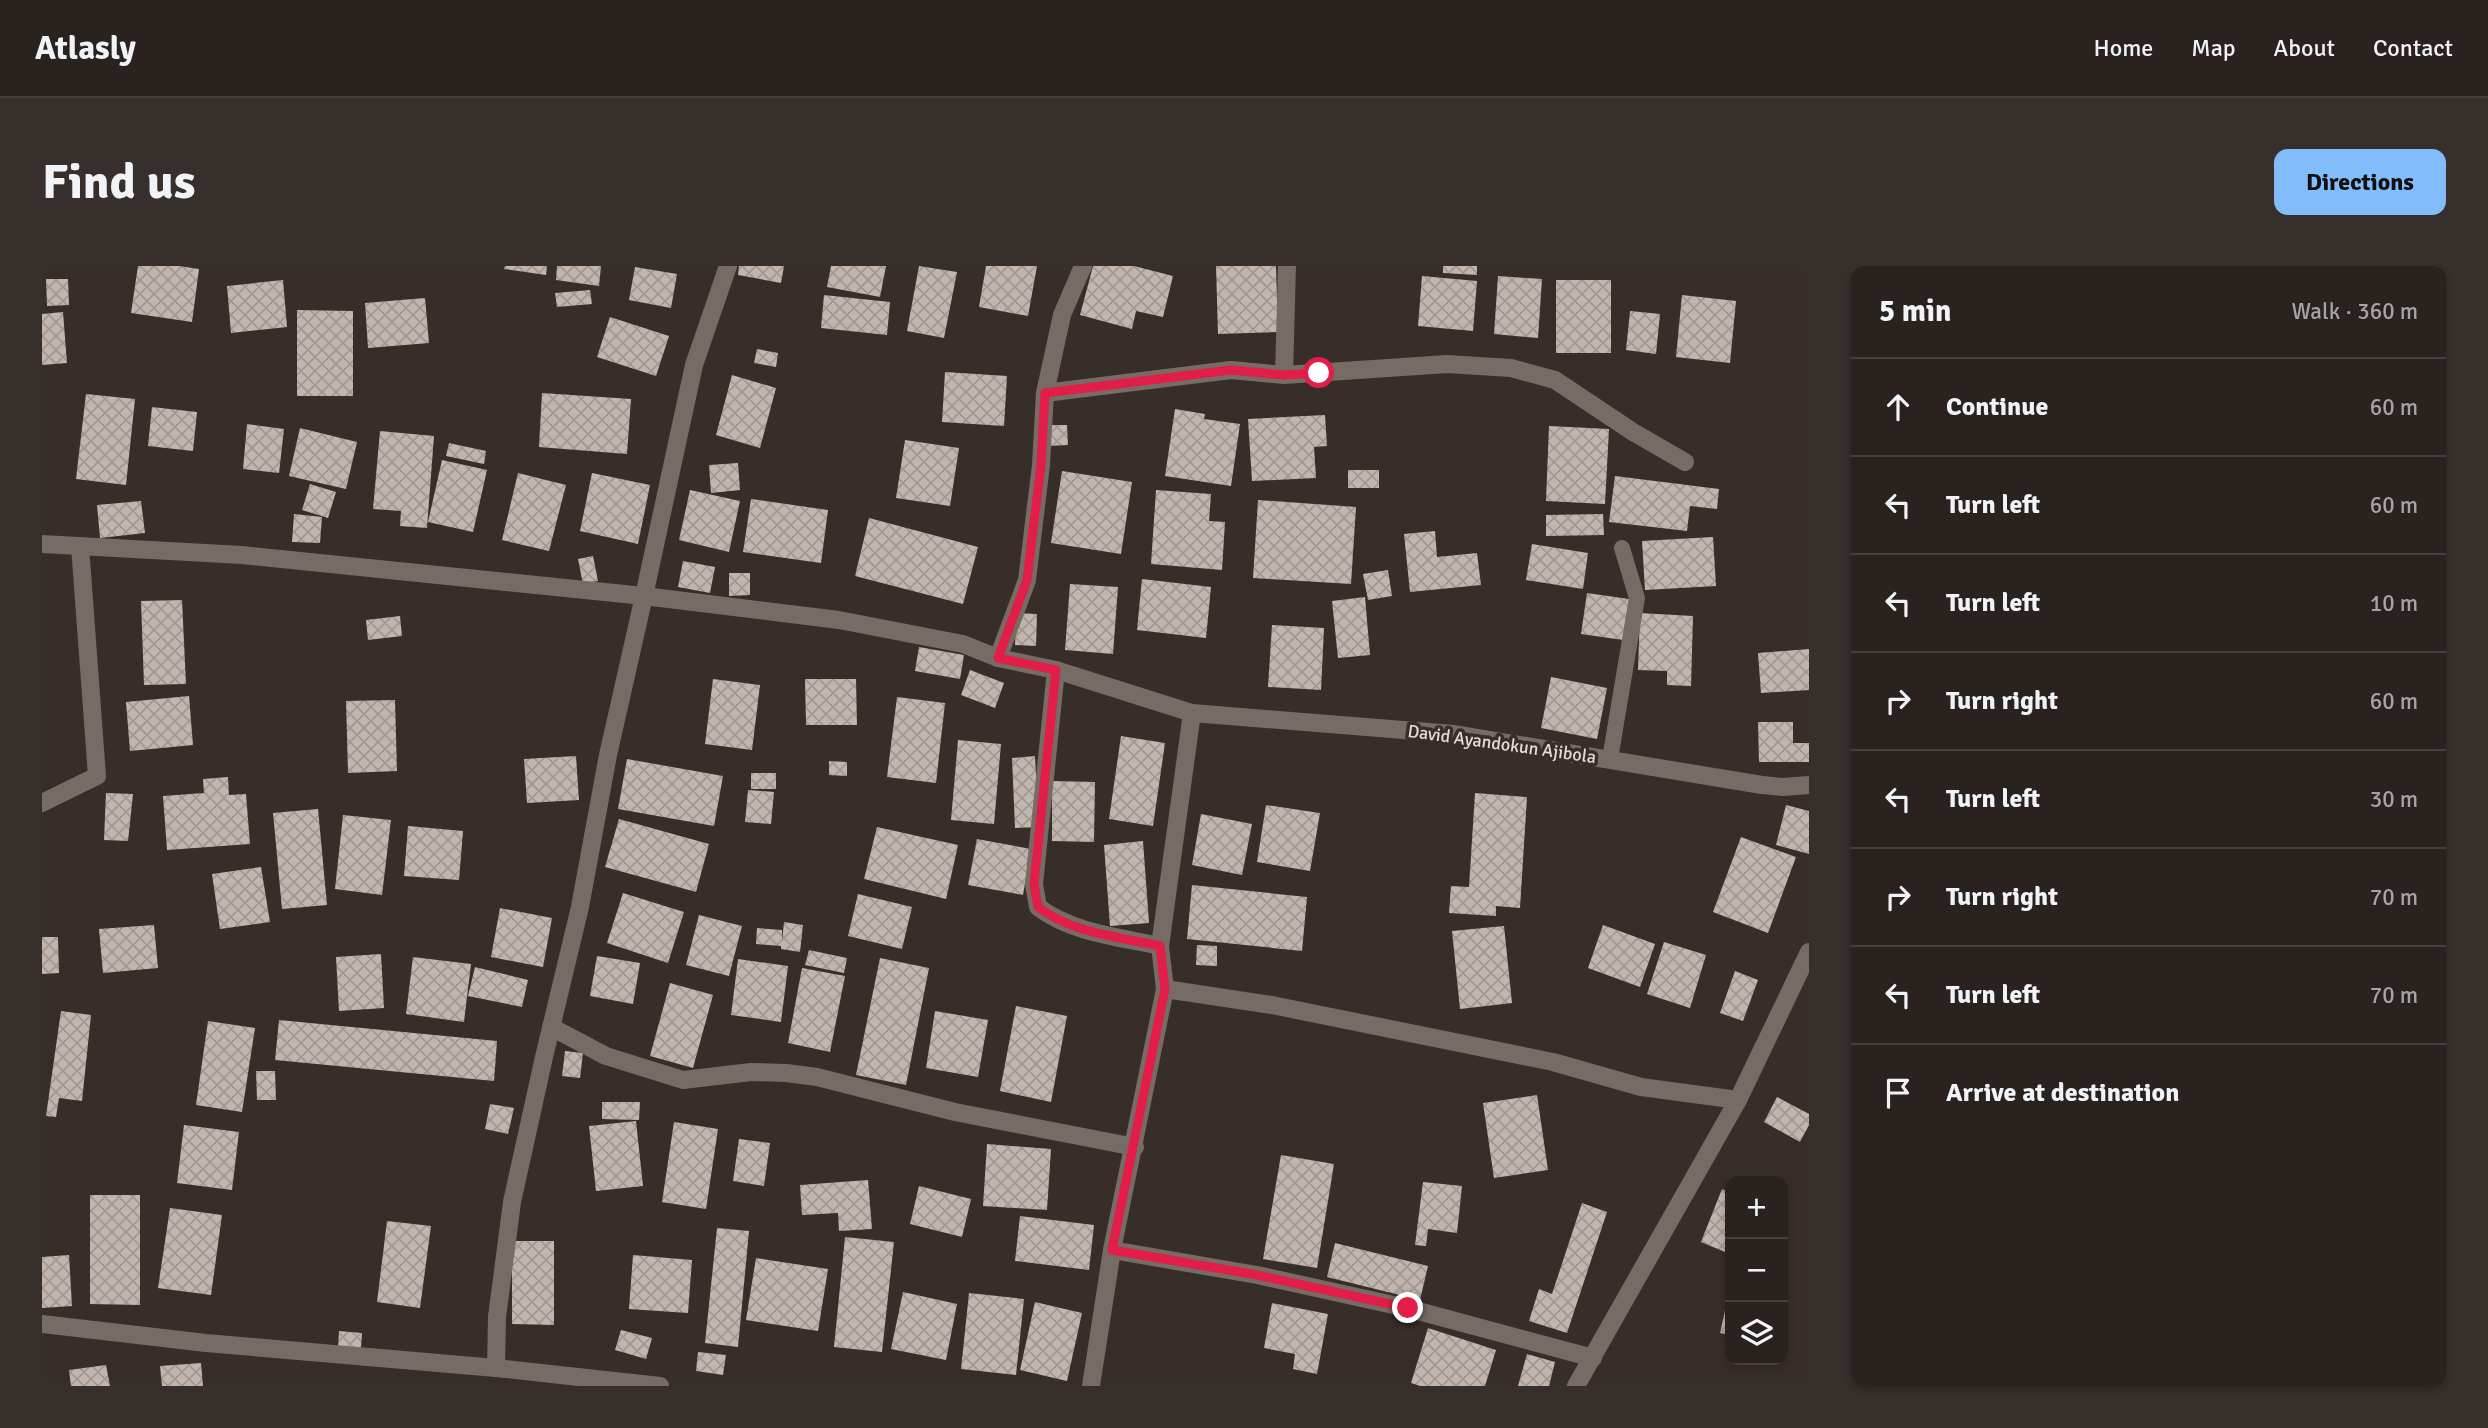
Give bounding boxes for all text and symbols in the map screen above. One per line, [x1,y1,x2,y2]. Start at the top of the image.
text: Atlasly [35,28,136,69]
text: Home [2093,33,2153,63]
text: Map [2191,33,2236,63]
text: About [2274,33,2335,63]
text: Contact [2373,33,2453,63]
button: Directions [2274,149,2446,215]
text: Find us [42,152,195,212]
text: 5 min [1879,293,1951,330]
text: Walk · 360 m [2292,297,2418,326]
route start [1303,357,1334,388]
icon: ahead [1879,388,1917,426]
text: Continue [1946,391,2048,423]
text: 60 m [2370,393,2418,422]
icon: left [1879,486,1917,524]
text: Turn left [1946,489,2040,521]
text: 60 m [2370,491,2418,520]
icon: left [1879,584,1917,622]
text: Turn left [1946,587,2040,619]
text: 10 m [2370,589,2418,618]
icon: right [1879,682,1917,720]
text: Turn right [1946,685,2058,717]
text: 60 m [2370,687,2418,716]
street label: David Ayandokun Ajibola [1406,720,1598,768]
icon: left [1879,780,1917,818]
text: Turn left [1946,783,2040,815]
text: 30 m [2370,785,2418,814]
icon: right [1879,878,1917,916]
text: Turn right [1946,881,2058,913]
text: 70 m [2370,883,2418,912]
icon: left [1879,976,1917,1014]
text: Turn left [1946,979,2040,1011]
text: 70 m [2370,981,2418,1010]
icon: arrive [1879,1074,1917,1112]
text: Arrive at destination [1946,1077,2179,1109]
map controls [1725,1176,1788,1365]
button: + [1725,1176,1788,1239]
button: − [1725,1239,1788,1302]
route end [1392,1292,1423,1323]
button: layers [1725,1302,1788,1365]

